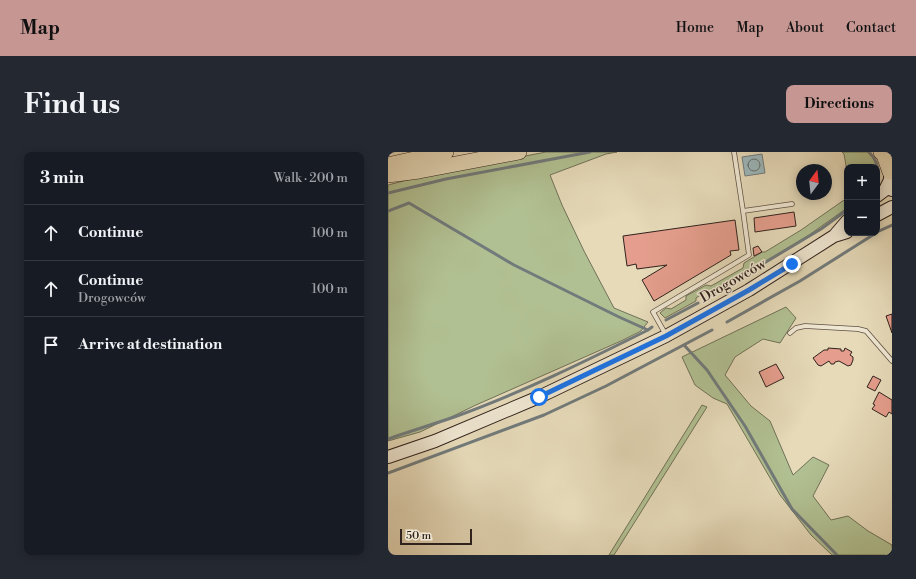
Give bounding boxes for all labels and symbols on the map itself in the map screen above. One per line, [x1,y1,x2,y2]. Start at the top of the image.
north arrow [796,164,832,200]
street label: Drogowców [697,255,770,307]
route end [783,255,801,273]
route start [530,388,548,406]
scale bar [400,527,472,546]

